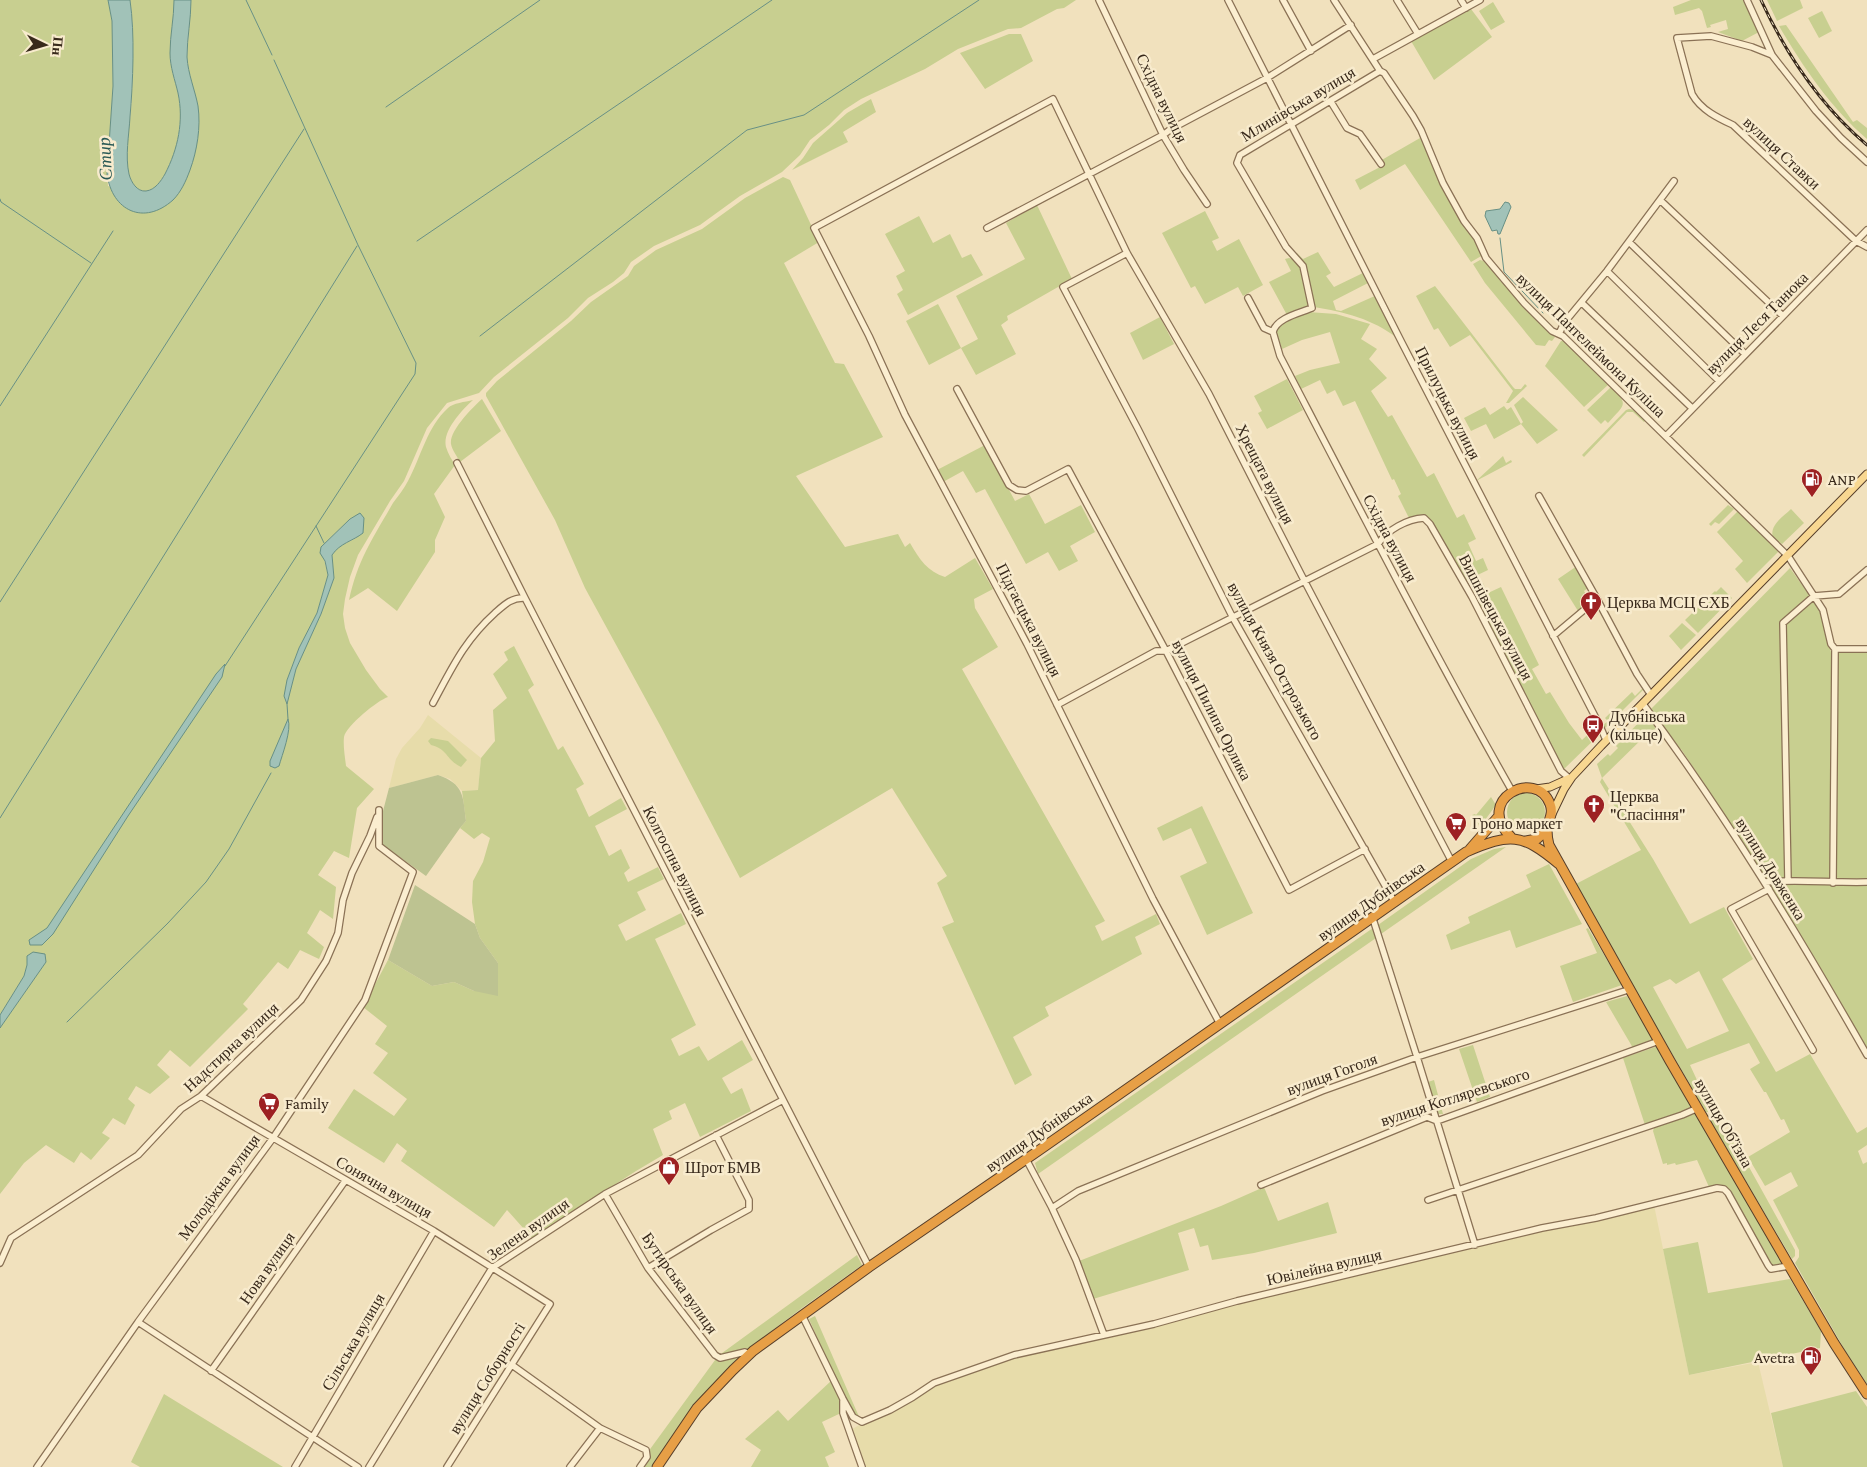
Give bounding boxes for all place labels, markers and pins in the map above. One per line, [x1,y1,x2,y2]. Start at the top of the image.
fuel station icon: ANP [1800,467,1824,498]
place label: ANP [1828,471,1856,488]
church icon: Церква МСЦ ЄХБ [1579,590,1603,621]
place label: Церква МСЦ ЄХБ [1607,594,1730,612]
place label: Дубнівська (кільце) [1609,708,1685,744]
bus stop icon: Дубнівська (кільце) [1581,713,1605,744]
place label: Церква "Спасіння" [1610,788,1685,823]
church icon: Церква "Спасіння" [1582,793,1606,824]
supermarket icon: Гроно маркет [1444,811,1468,842]
place label: Гроно маркет [1472,815,1562,833]
supermarket icon: Family [257,1091,281,1122]
place label: Family [285,1095,329,1113]
shop icon: Шрот БМВ [657,1155,681,1186]
place label: Шрот БМВ [685,1159,761,1177]
fuel station icon: Avetra [1799,1345,1823,1376]
place label: Avetra [1754,1349,1796,1366]

